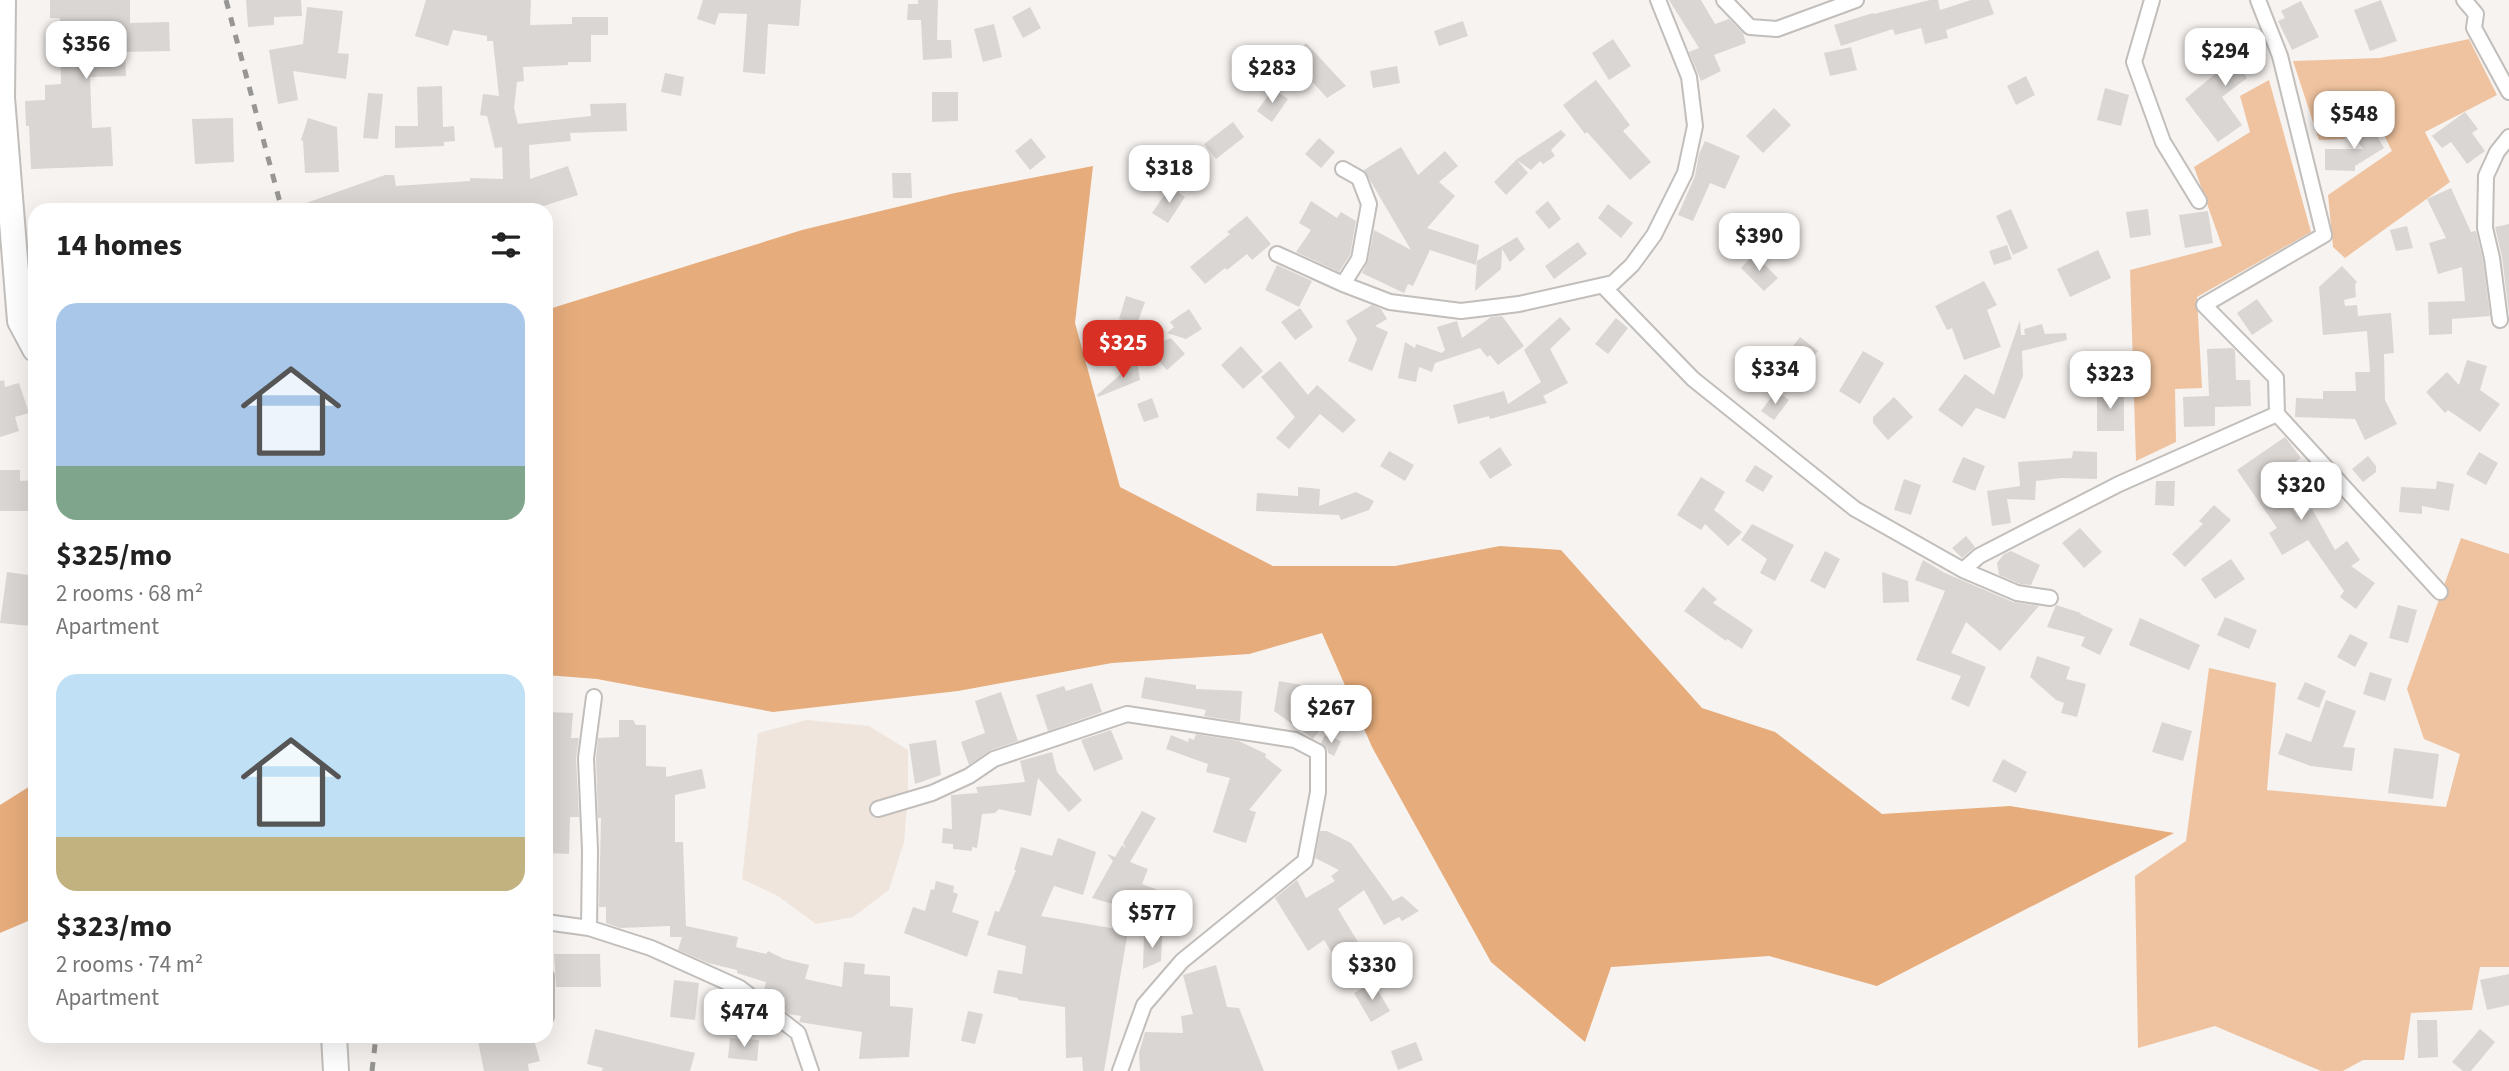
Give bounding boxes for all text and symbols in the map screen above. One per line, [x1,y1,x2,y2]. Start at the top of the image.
pin: $356 [45,22,127,81]
text: $356 [62,27,110,60]
pin: $294 [2184,28,2266,88]
text: $294 [2201,34,2249,67]
pin: $283 [1231,46,1313,105]
text: $283 [1248,51,1296,84]
pin: $548 [2313,92,2395,151]
text: $548 [2330,97,2378,130]
pin: $318 [1128,146,1210,205]
text: $318 [1145,151,1193,184]
pin: $390 [1718,214,1800,273]
text: $390 [1735,219,1783,252]
text: 14 homes [56,224,182,267]
icon: filters [487,226,525,264]
pin: $325 [1082,320,1164,380]
text: $325 [1099,326,1147,359]
pin: $334 [1734,346,1816,406]
icon: home [228,348,354,474]
text: $334 [1751,352,1799,385]
pin: $323 [2069,352,2151,411]
text: $323 [2086,357,2134,390]
pin: $320 [2260,462,2342,522]
text: $320 [2277,468,2325,501]
text: $325/mo [56,534,172,577]
text: 2 rooms · 68 m² [56,577,203,610]
text: Apartment [56,610,159,643]
pin: $267 [1290,686,1372,745]
text: $267 [1307,691,1355,724]
icon: home [228,719,354,845]
pin: $577 [1111,890,1193,950]
text: $577 [1128,896,1176,929]
text: $323/mo [56,905,172,948]
pin: $330 [1331,942,1413,1002]
text: 2 rooms · 74 m² [56,948,203,981]
text: $330 [1348,948,1396,981]
text: Apartment [56,981,159,1014]
pin: $474 [703,990,785,1049]
text: $474 [720,995,768,1028]

